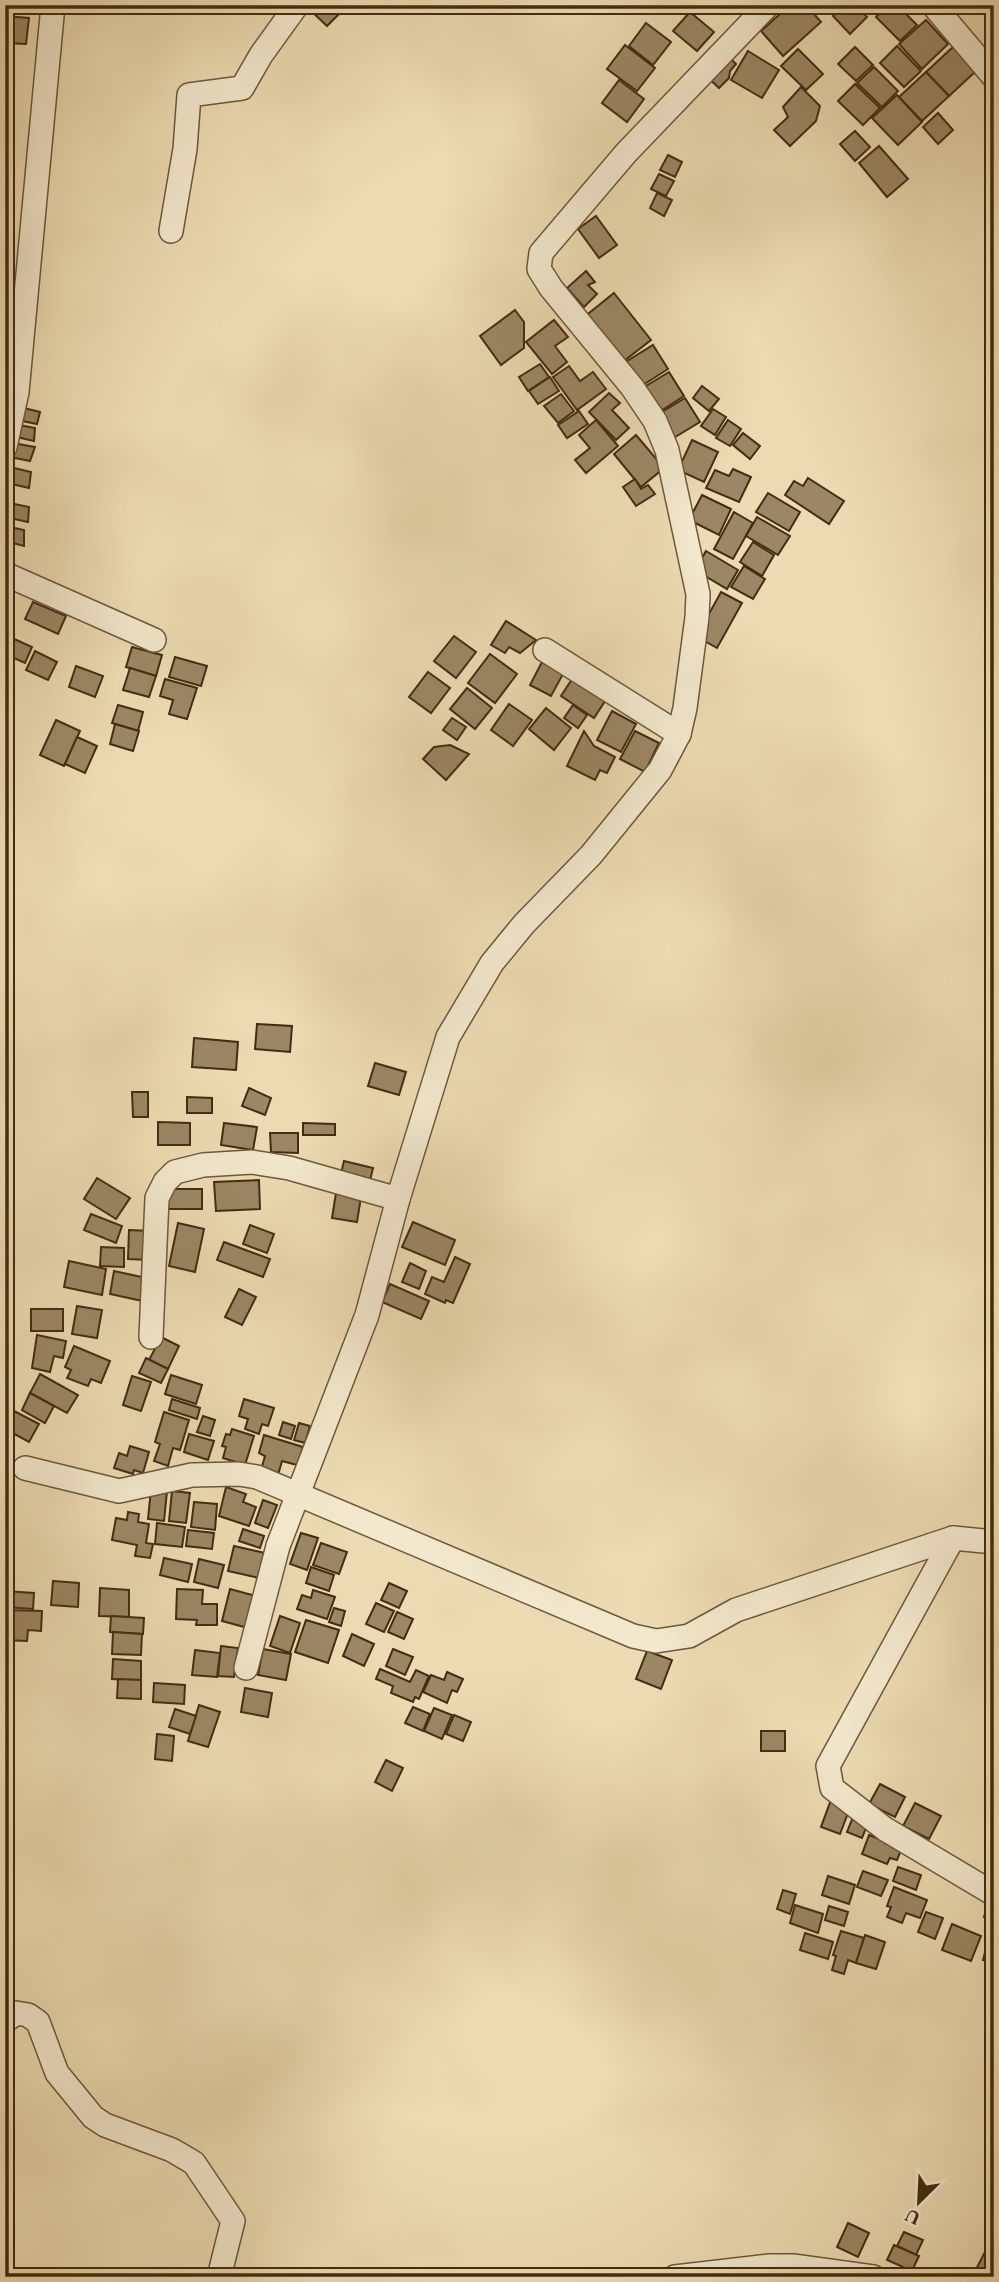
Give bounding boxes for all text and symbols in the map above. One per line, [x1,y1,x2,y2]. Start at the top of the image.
north arrow [884,2166,954,2236]
text: U [901,2203,924,2231]

